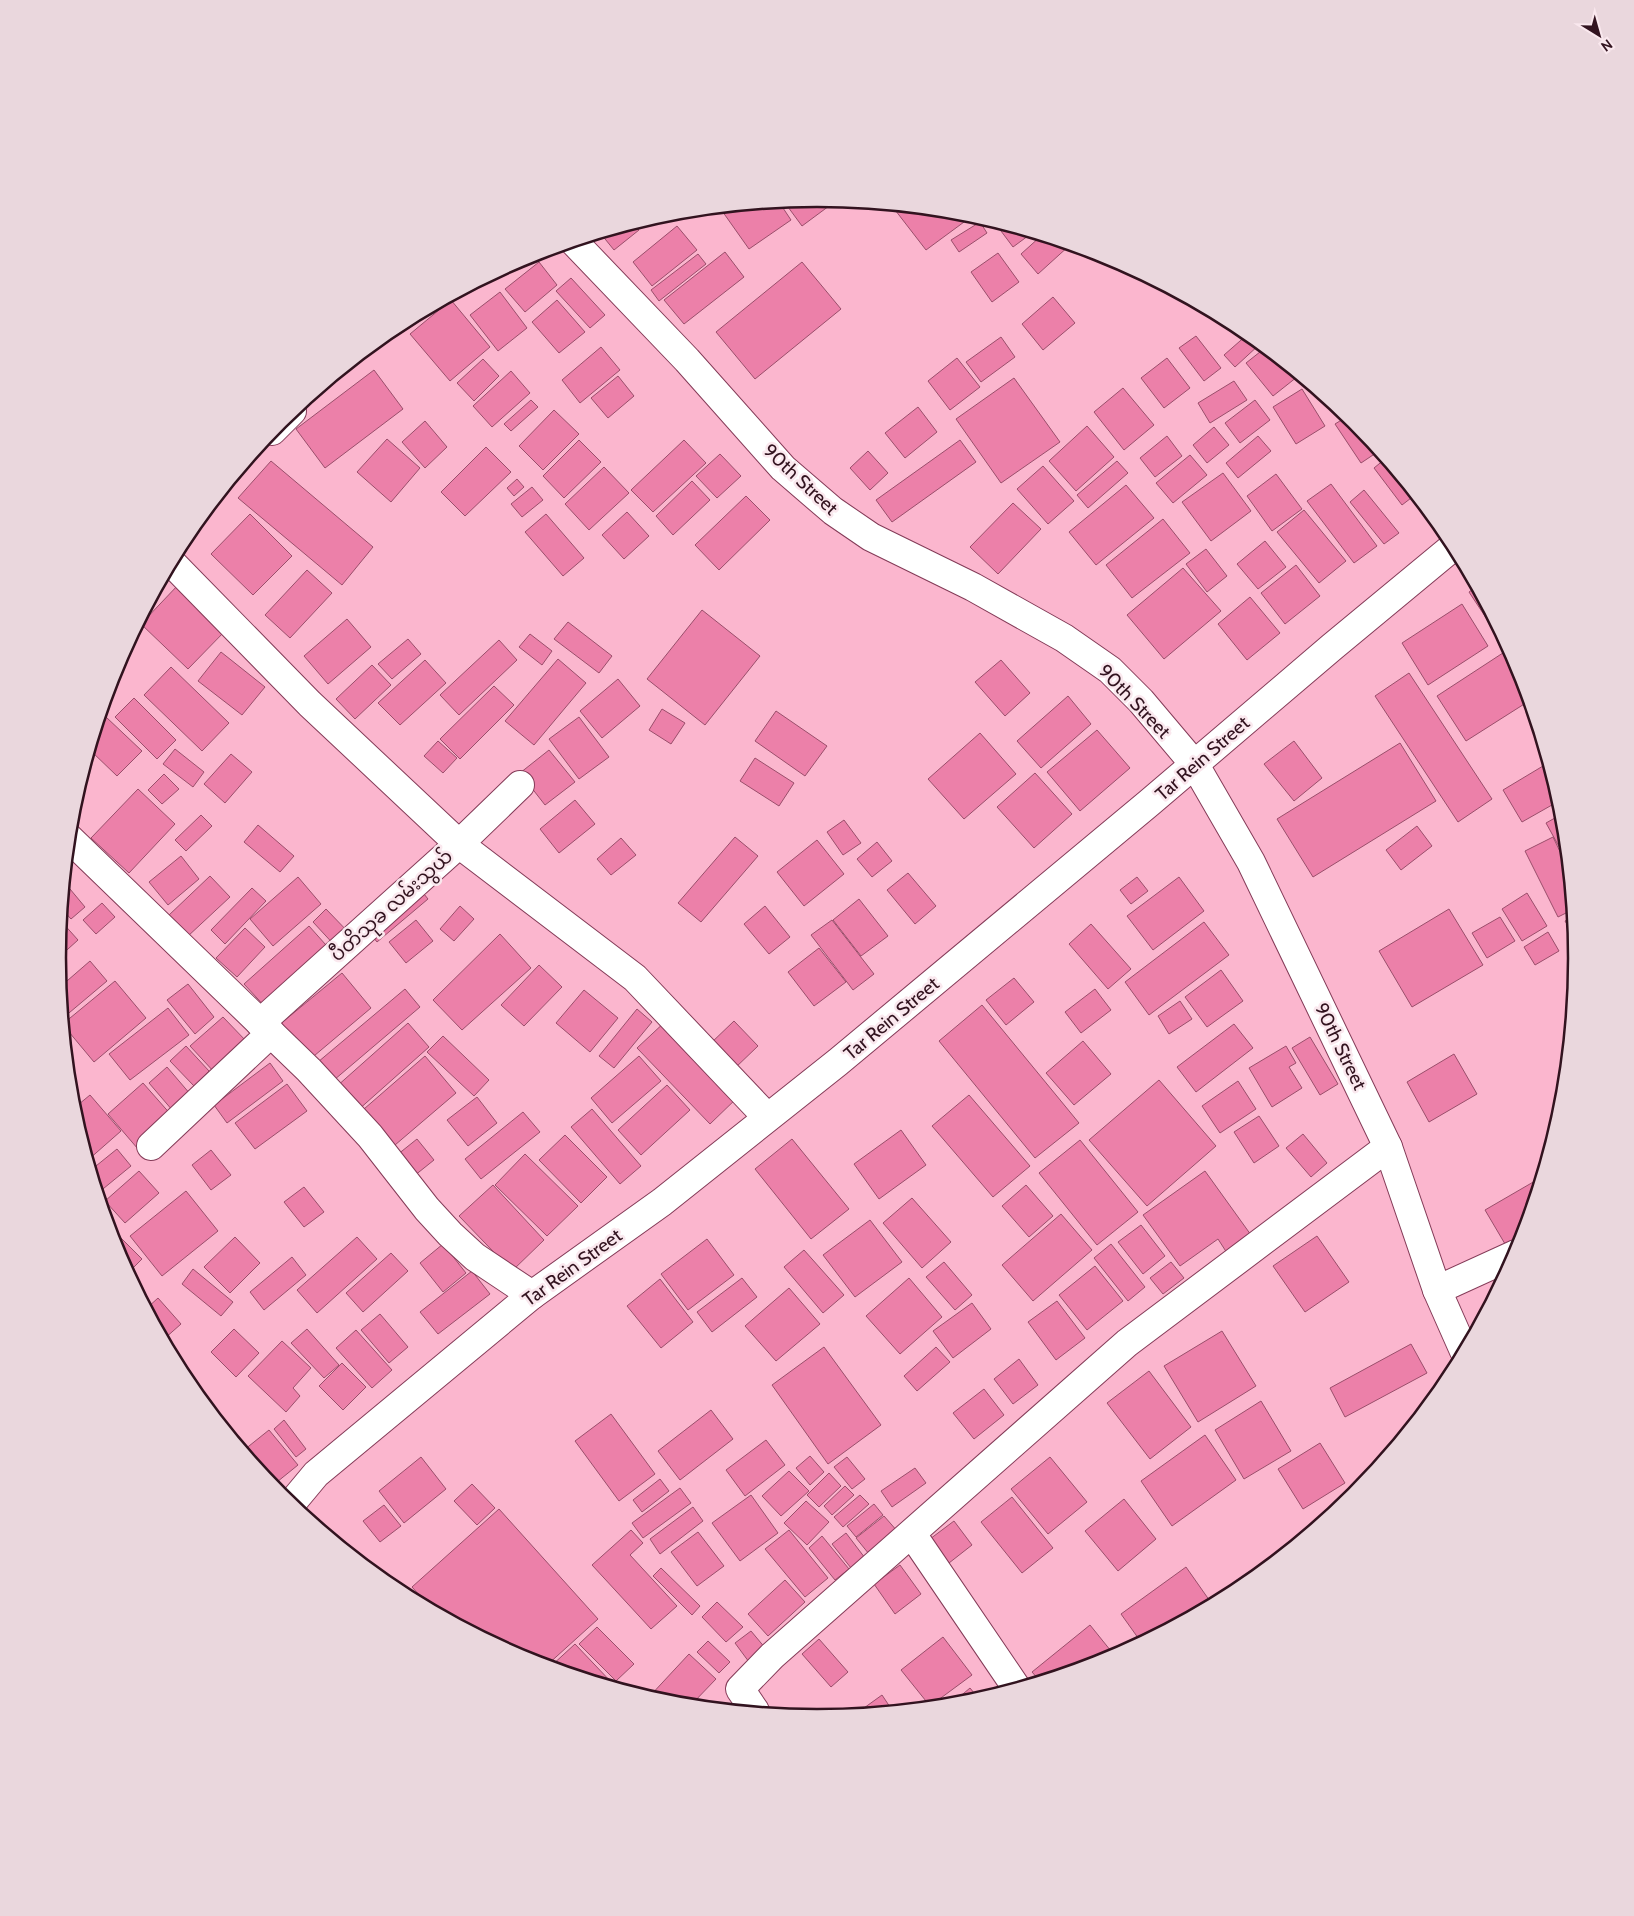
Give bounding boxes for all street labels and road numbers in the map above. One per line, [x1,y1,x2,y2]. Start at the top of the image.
street label: 90th Street [758,439,843,520]
street label: 90th Street [1094,660,1176,744]
street label: Tar Rein Street [1151,711,1254,805]
street label: ပီတိသုခ လမ်းသွယ် [324,842,460,970]
street label: Tar Rein Street [839,972,944,1065]
street label: 90th Street [1310,999,1372,1094]
street label: Tar Rein Street [518,1223,627,1311]

